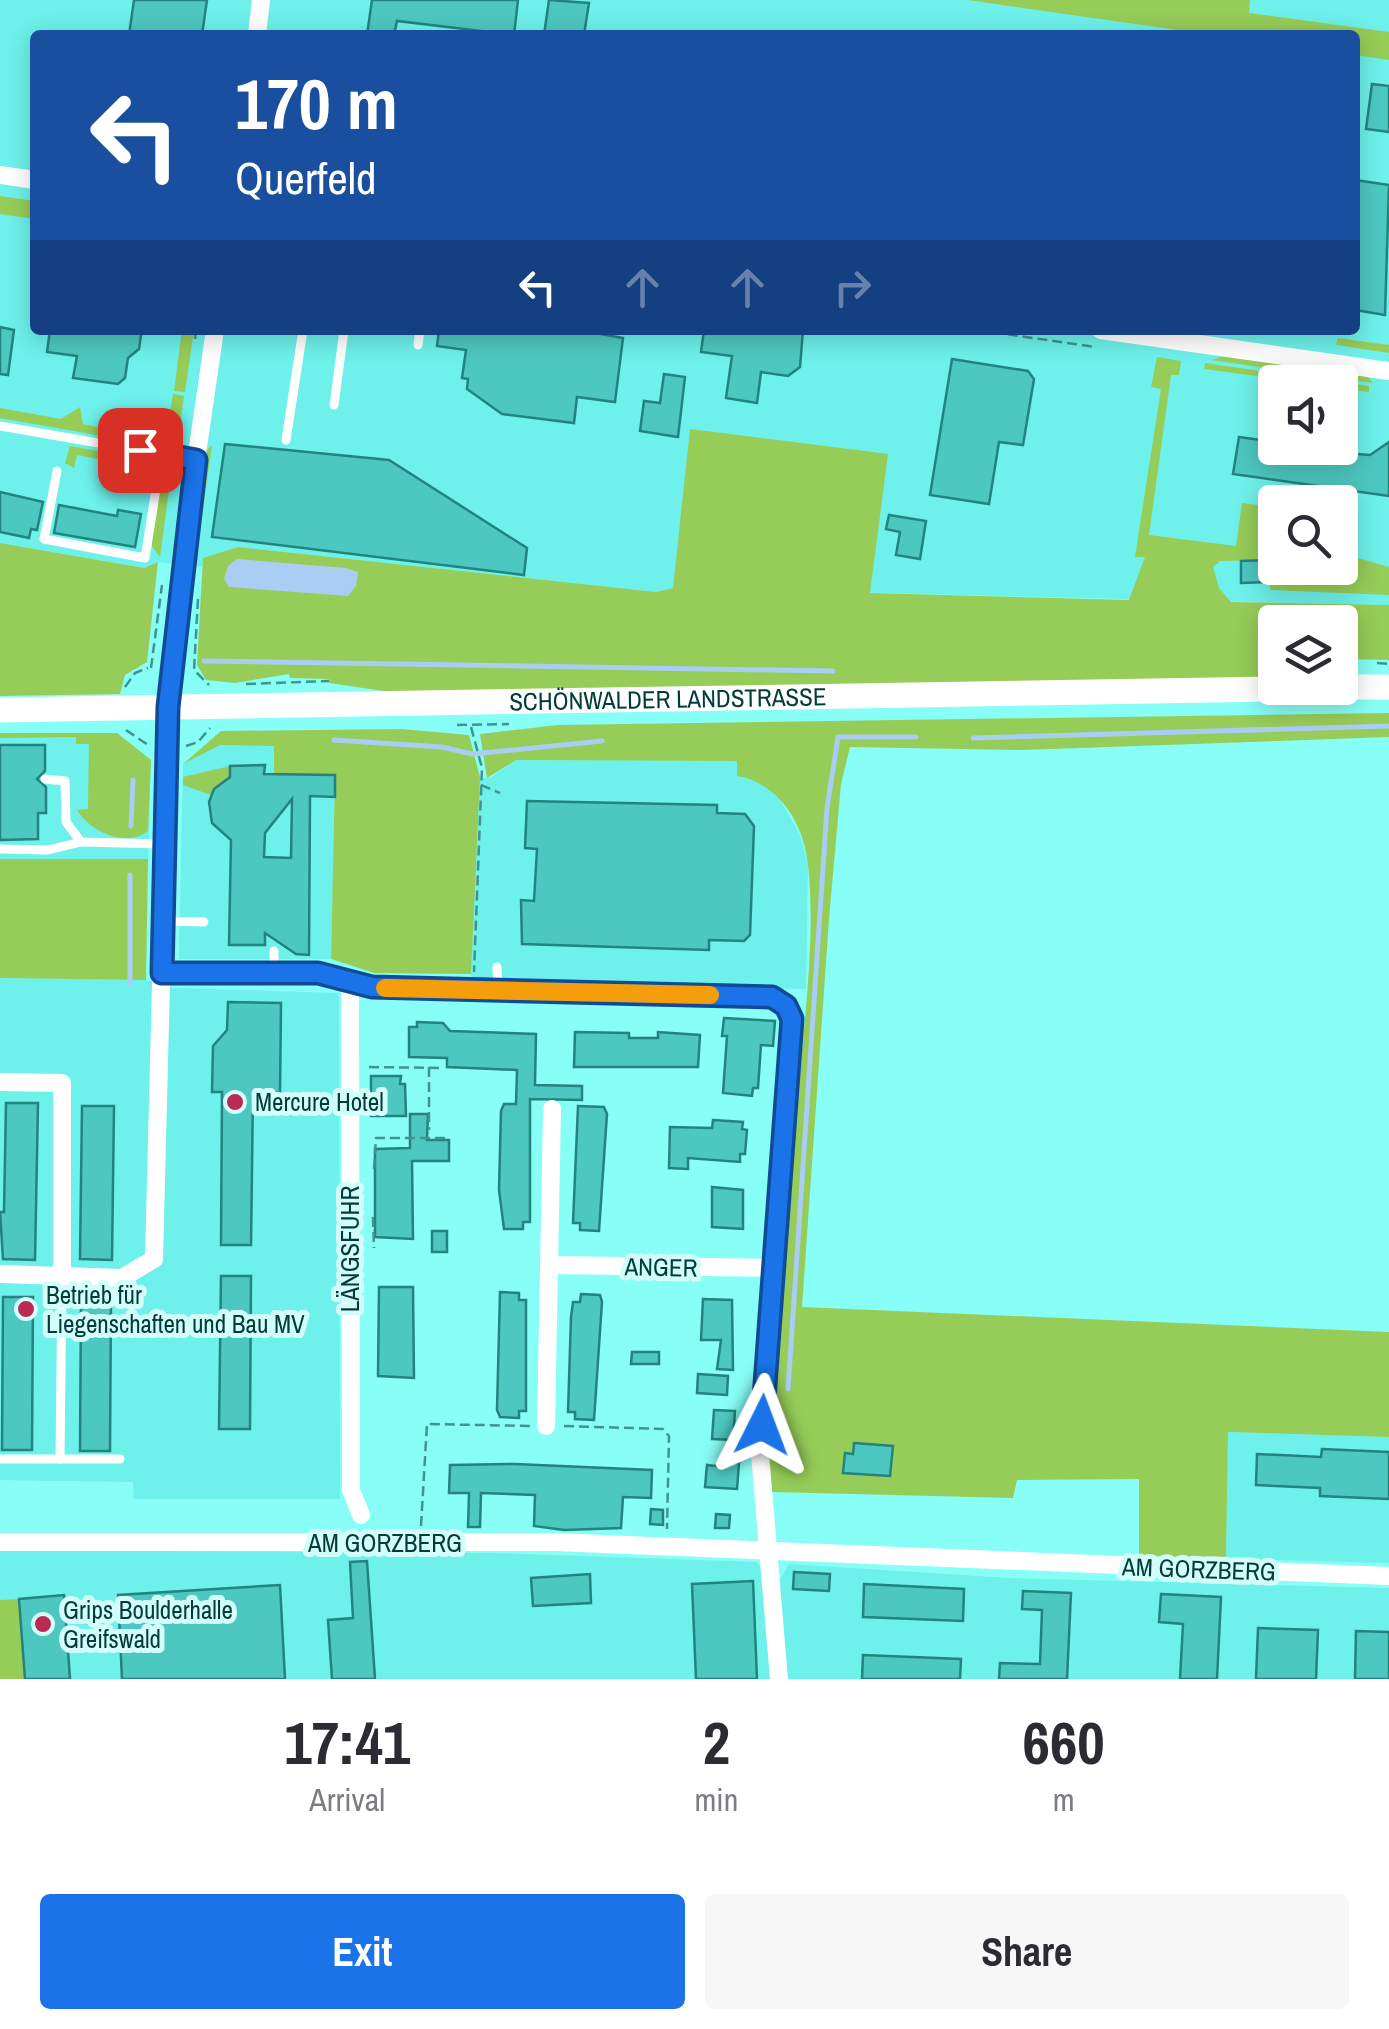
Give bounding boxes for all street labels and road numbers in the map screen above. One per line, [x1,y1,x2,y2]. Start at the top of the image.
street label: SCHÖNWALDER LANDSTRASSE [509,679,827,719]
street label: LÄNGSFUHR [333,1186,367,1312]
street label: ANGER [623,1249,698,1285]
street label: AM GORZBERG [307,1526,462,1560]
street label: AM GORZBERG [1121,1549,1276,1589]

